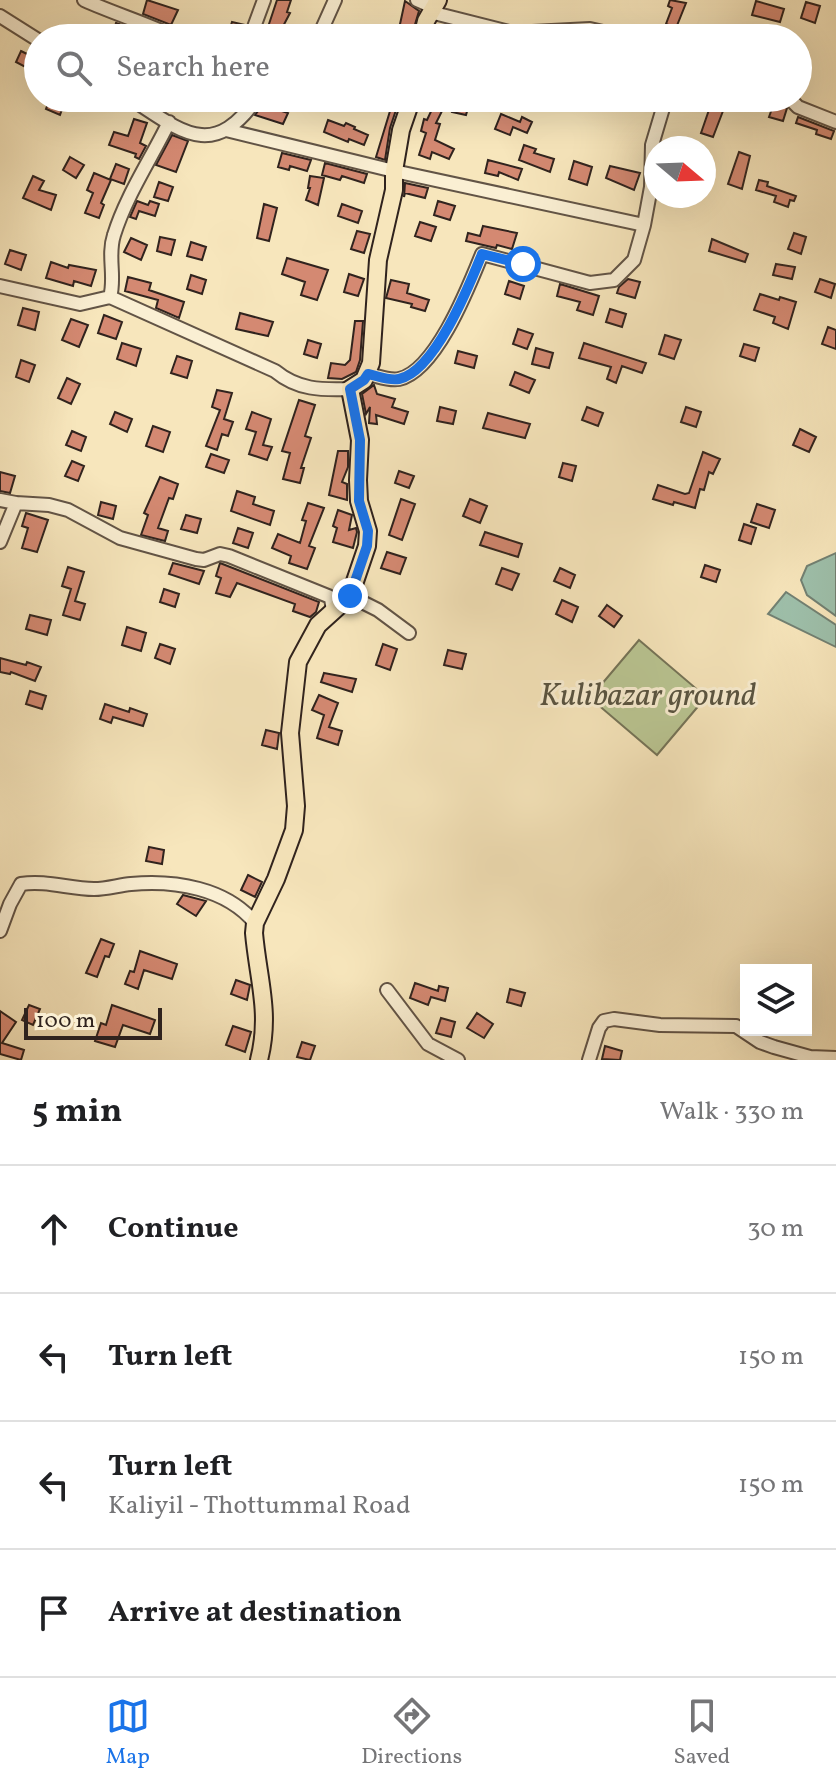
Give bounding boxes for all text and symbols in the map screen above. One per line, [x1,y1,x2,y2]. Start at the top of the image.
search box [24,24,812,112]
icon: search [52,46,96,90]
text: Search here [116,47,270,89]
north arrow [644,136,716,208]
route start [505,246,541,282]
route end [332,578,368,614]
park label: Kulibazar ground [540,675,756,719]
map controls [740,964,812,1036]
button: layers [740,964,812,1036]
scale bar [24,1004,162,1040]
text: 100 m [36,1006,95,1037]
text: 5 min [32,1089,122,1136]
text: Walk · 330 m [660,1094,804,1130]
icon: ahead [32,1207,76,1251]
text: Continue [108,1208,239,1250]
text: 30 m [747,1211,804,1247]
icon: left [32,1335,76,1379]
text: Turn left [108,1336,232,1378]
text: 150 m [738,1339,804,1375]
text: Turn left [108,1446,232,1488]
icon: left [32,1463,76,1507]
text: 150 m [738,1467,804,1503]
text: Kaliyil - Thottummal Road [108,1488,411,1524]
icon: arrive [32,1591,76,1635]
text: Arrive at destination [108,1592,402,1634]
tab: Map [106,1694,150,1773]
tab: Directions [361,1694,462,1773]
tab: Saved [674,1694,730,1773]

